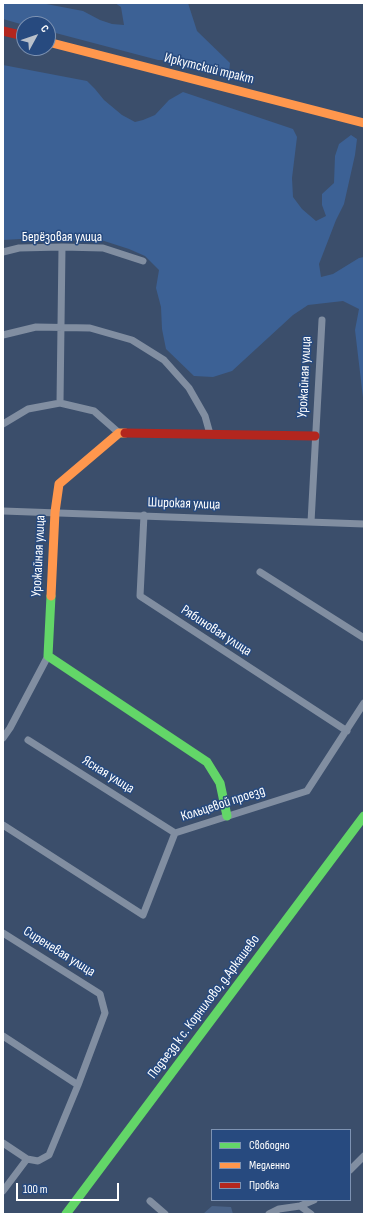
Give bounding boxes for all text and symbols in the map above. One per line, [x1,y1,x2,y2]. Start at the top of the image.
north arrow [16,16,56,56]
text: С [38,22,52,35]
street label: Иркутский тракт [162,50,256,88]
street label: Берёзовая улица [22,229,102,245]
street label: Урожайная улица [294,336,316,418]
street label: Широкая улица [147,494,221,514]
street label: Урожайная улица [28,515,50,597]
street label: Рябиновая улица [177,602,255,660]
street label: Ясная улица [79,752,137,798]
street label: Кольцевой проезд [179,782,267,826]
street label: Сиреневая улица [20,923,98,981]
street label: Подъезд к с. Корнилово, д.Аркашево [144,932,264,1082]
legend [211,1129,351,1201]
text: Свободно [249,1138,290,1153]
text: Медленно [249,1158,290,1173]
scale bar [18,1175,121,1201]
text: Пробка [249,1178,279,1193]
text: 100 m [23,1182,48,1197]

